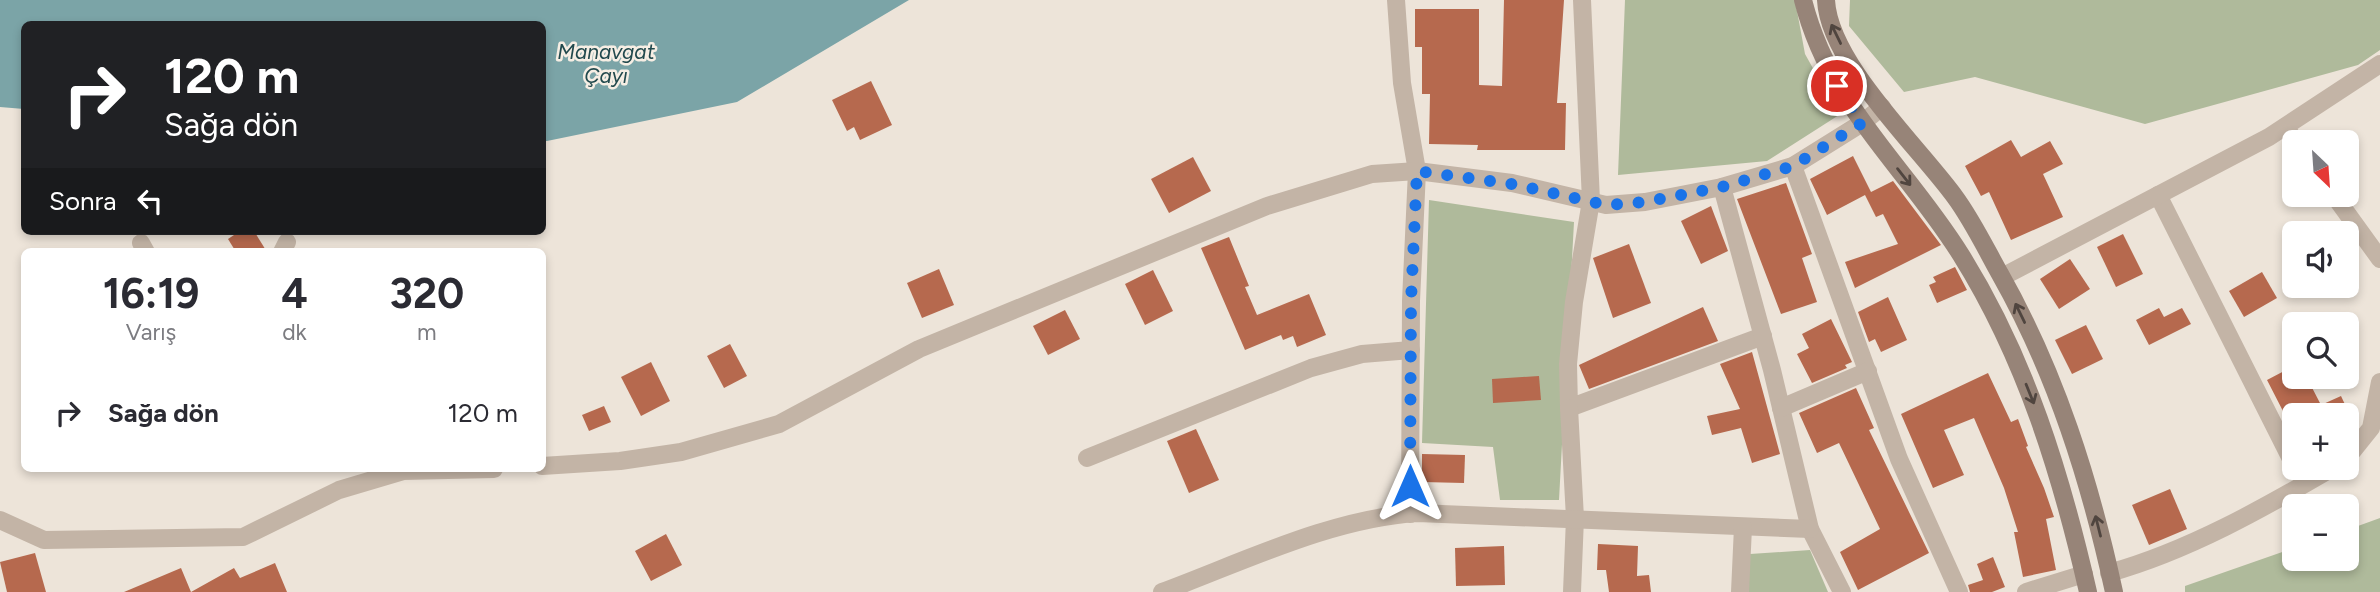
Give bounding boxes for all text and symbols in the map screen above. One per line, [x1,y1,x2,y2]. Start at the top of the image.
one-way arrow [1829,24,1843,45]
water label: Manavgat Çayı [557,39,656,88]
text: 120 m [164,46,299,105]
icon: right [49,49,140,140]
pin [1807,56,1867,116]
icon: arrive [1818,67,1856,105]
text: Sağa dön [164,106,298,144]
north arrow [2282,130,2359,206]
map controls [2282,130,2359,571]
one-way arrow [1896,167,1911,185]
icon: left [131,182,169,220]
text: Sonra [49,185,117,217]
button: sound [2282,221,2359,298]
text: 16:19 [103,268,199,319]
text: 4 [281,268,308,319]
text: 320 [389,268,464,319]
one-way arrow [2012,303,2026,324]
button: search [2282,312,2359,389]
text: Varış [126,318,176,346]
text: dk [282,318,307,346]
text: m [417,318,437,346]
one-way arrow [2025,382,2038,404]
icon: right [49,394,87,432]
text: Sağa dön [108,397,219,429]
text: 120 m [448,397,518,429]
button: + [2282,403,2359,480]
position arrow [1373,449,1447,523]
button: − [2282,494,2359,571]
one-way arrow [2091,515,2104,537]

